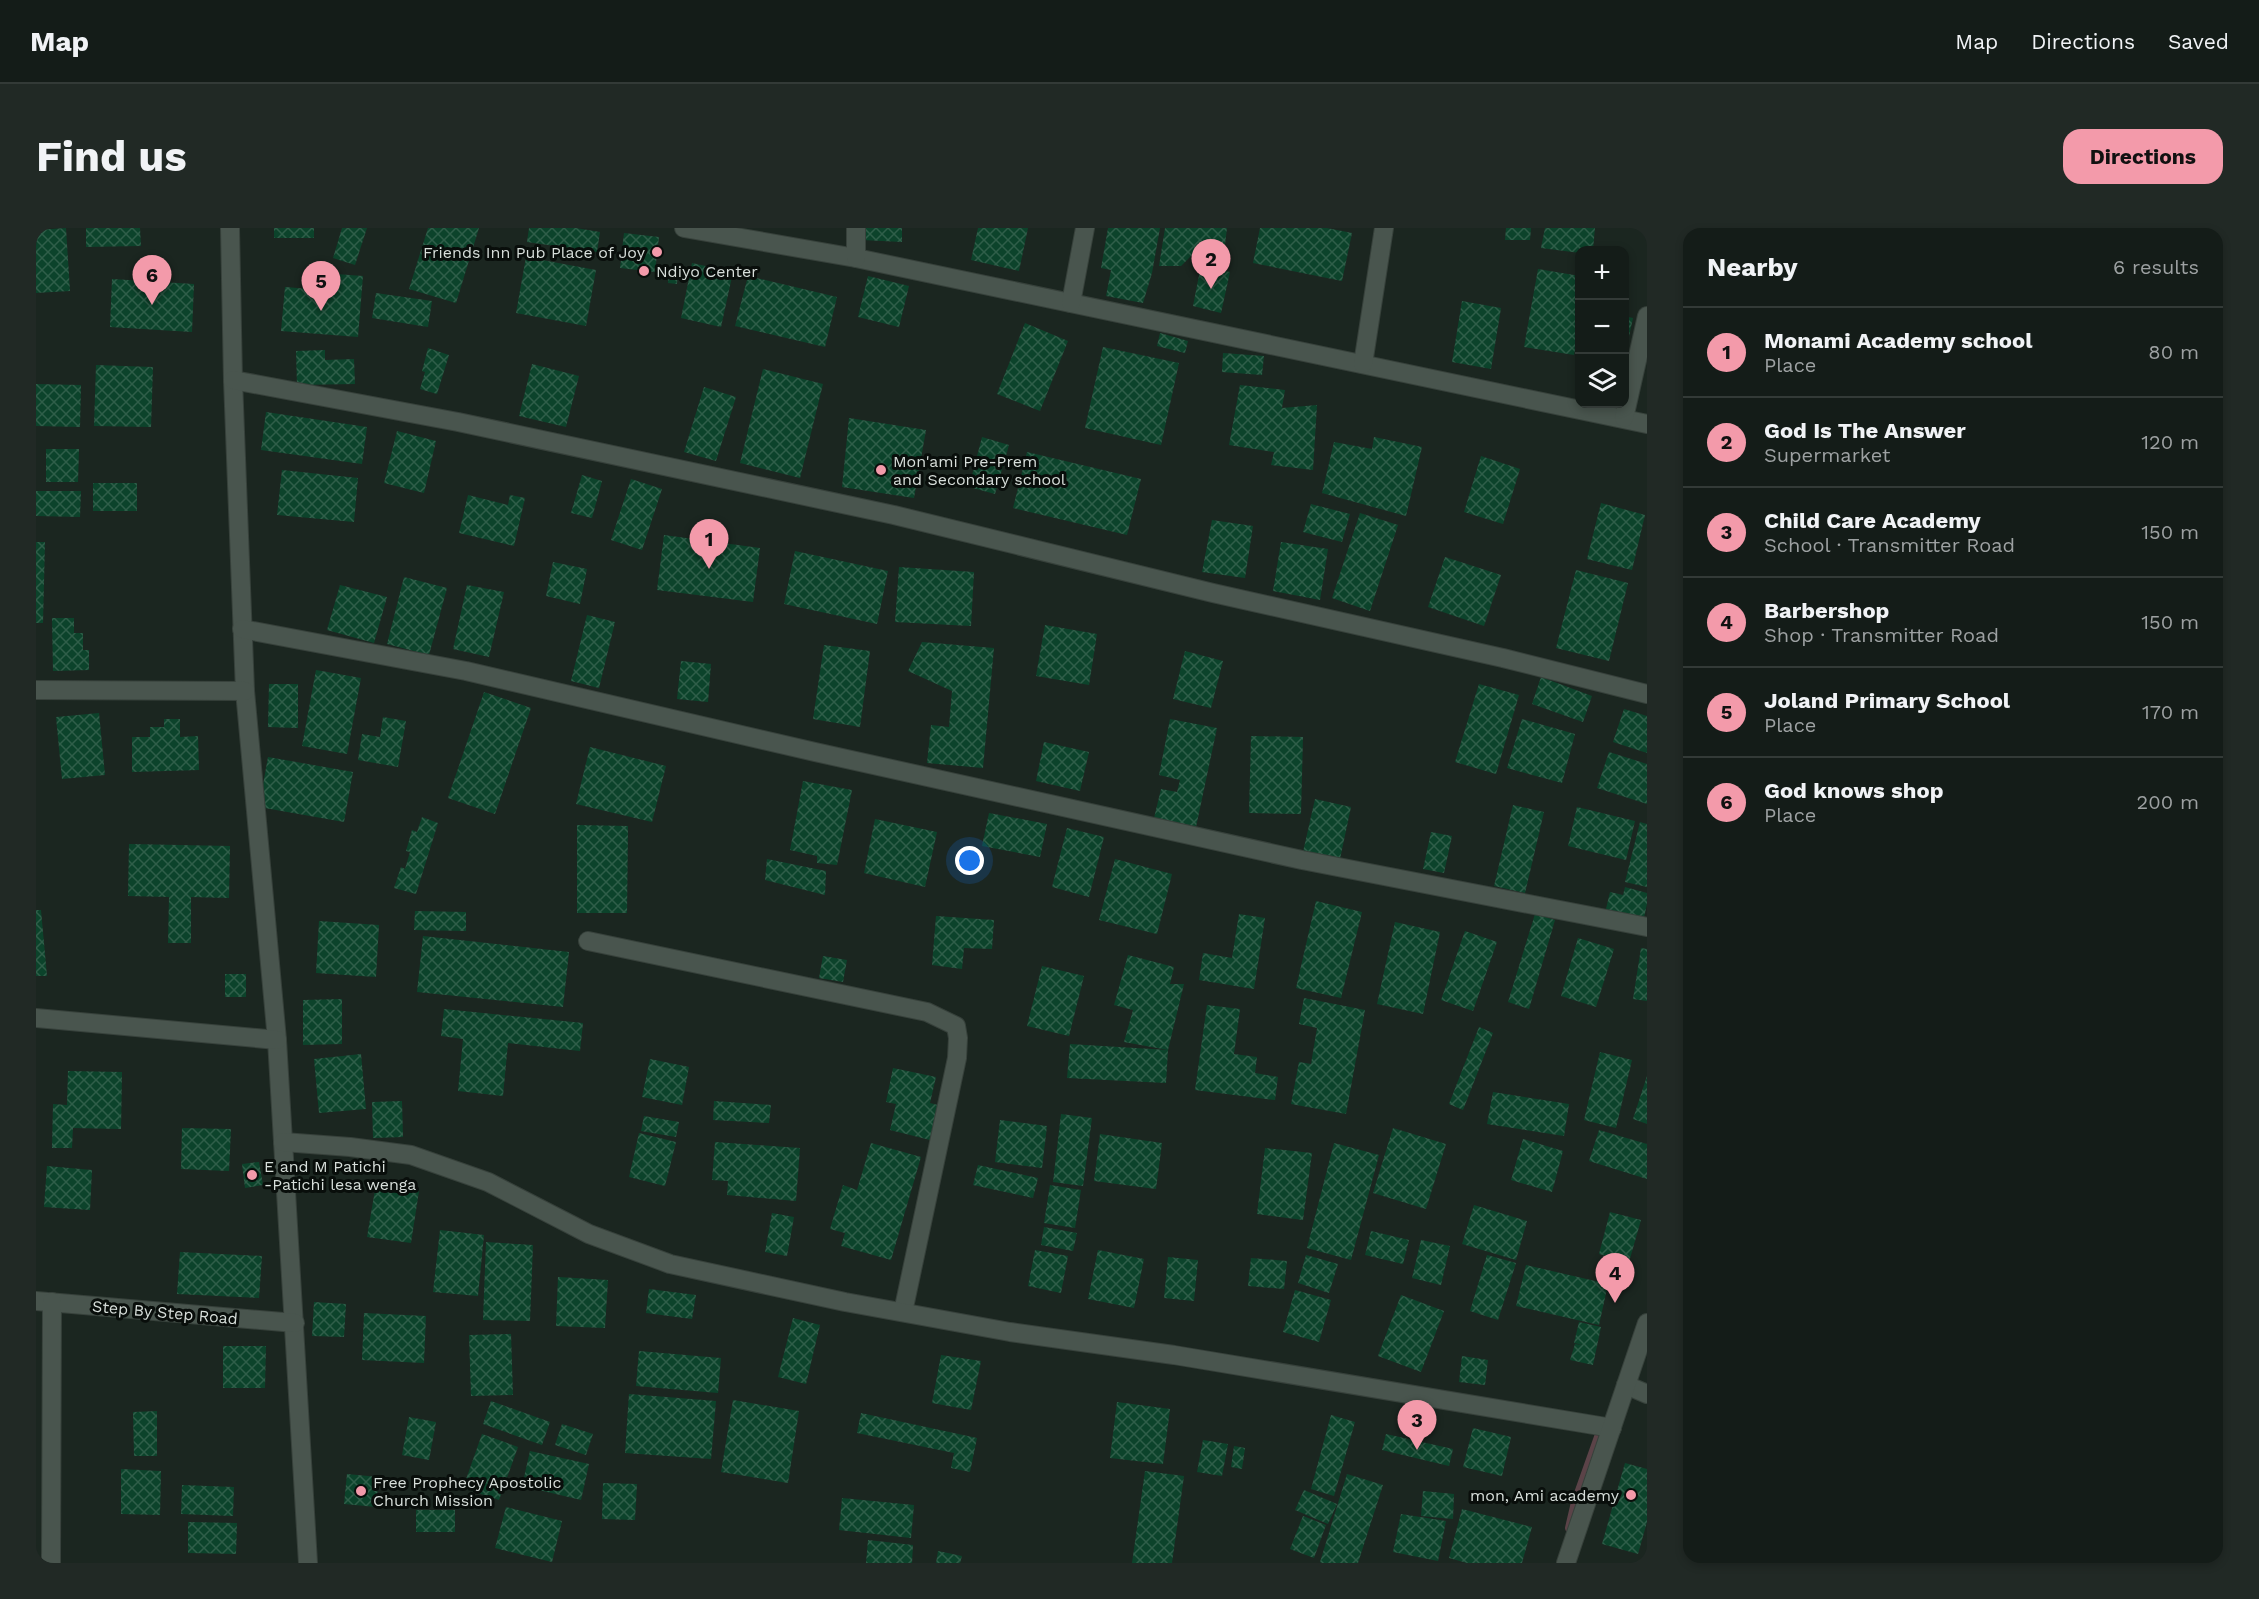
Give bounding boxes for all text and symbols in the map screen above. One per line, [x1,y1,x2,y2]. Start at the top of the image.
text: Map [30,25,89,58]
text: Map [1955,29,1998,54]
text: Directions [2031,29,2135,54]
text: Saved [2168,29,2229,54]
button: Directions [2063,129,2223,184]
text: Find us [36,132,187,181]
pin: 2 [1192,239,1230,289]
place label: Friends Inn Pub Place of Joy [423,243,646,262]
marker: Friends Inn Pub Place of Joy [650,245,664,259]
map controls [1575,246,1629,408]
button: + [1575,246,1629,300]
text: Nearby [1707,252,1798,282]
text: 6 results [2113,255,2199,279]
pin: 6 [132,256,172,305]
pin: 5 [302,262,340,311]
place label: Ndiyo Center [656,262,758,281]
marker: Ndiyo Center [637,264,651,278]
button: − [1575,300,1629,354]
text: Monami Academy school [1764,328,2032,353]
text: 1 [1722,340,1731,364]
text: 80 m [2148,340,2199,364]
text: Place [1764,353,1816,377]
button: layers [1575,354,1629,408]
text: God Is The Answer [1764,418,1966,443]
text: 2 [1721,430,1732,454]
text: 120 m [2141,430,2199,454]
text: Supermarket [1764,443,1890,467]
place label: Mon'ami Pre-Prem and Secondary school [893,452,1066,489]
marker: Mon'ami Pre-Prem and Secondary school [874,463,888,477]
text: Child Care Academy [1764,508,1981,533]
pin: 1 [690,520,728,569]
text: 3 [1721,520,1732,544]
text: 150 m [2141,520,2199,544]
text: School · Transmitter Road [1764,533,2015,557]
text: Barbershop [1764,598,1889,623]
text: 4 [1720,610,1733,634]
text: 150 m [2141,610,2199,634]
text: Shop · Transmitter Road [1764,623,1999,647]
text: Joland Primary School [1764,688,2010,713]
text: 5 [1721,700,1732,724]
text: 170 m [2142,700,2199,724]
text: Place [1764,713,1816,737]
text: God knows shop [1764,778,1943,803]
text: 6 [1720,790,1733,814]
text: 200 m [2137,790,2199,814]
text: Place [1764,803,1816,827]
your location [955,846,984,875]
place label: E and M Patichi -Patichi lesa wenga [264,1157,416,1194]
marker: E and M Patichi -Patichi lesa wenga [245,1168,259,1182]
pin: 4 [1596,1254,1634,1303]
street label: Step By Step Road [91,1297,239,1328]
pin: 3 [1398,1400,1436,1450]
place label: Free Prophecy Apostolic Church Mission [373,1473,562,1510]
marker: Free Prophecy Apostolic Church Mission [354,1484,368,1498]
place label: mon, Ami academy [1470,1486,1620,1505]
marker: mon, Ami academy [1624,1488,1638,1502]

